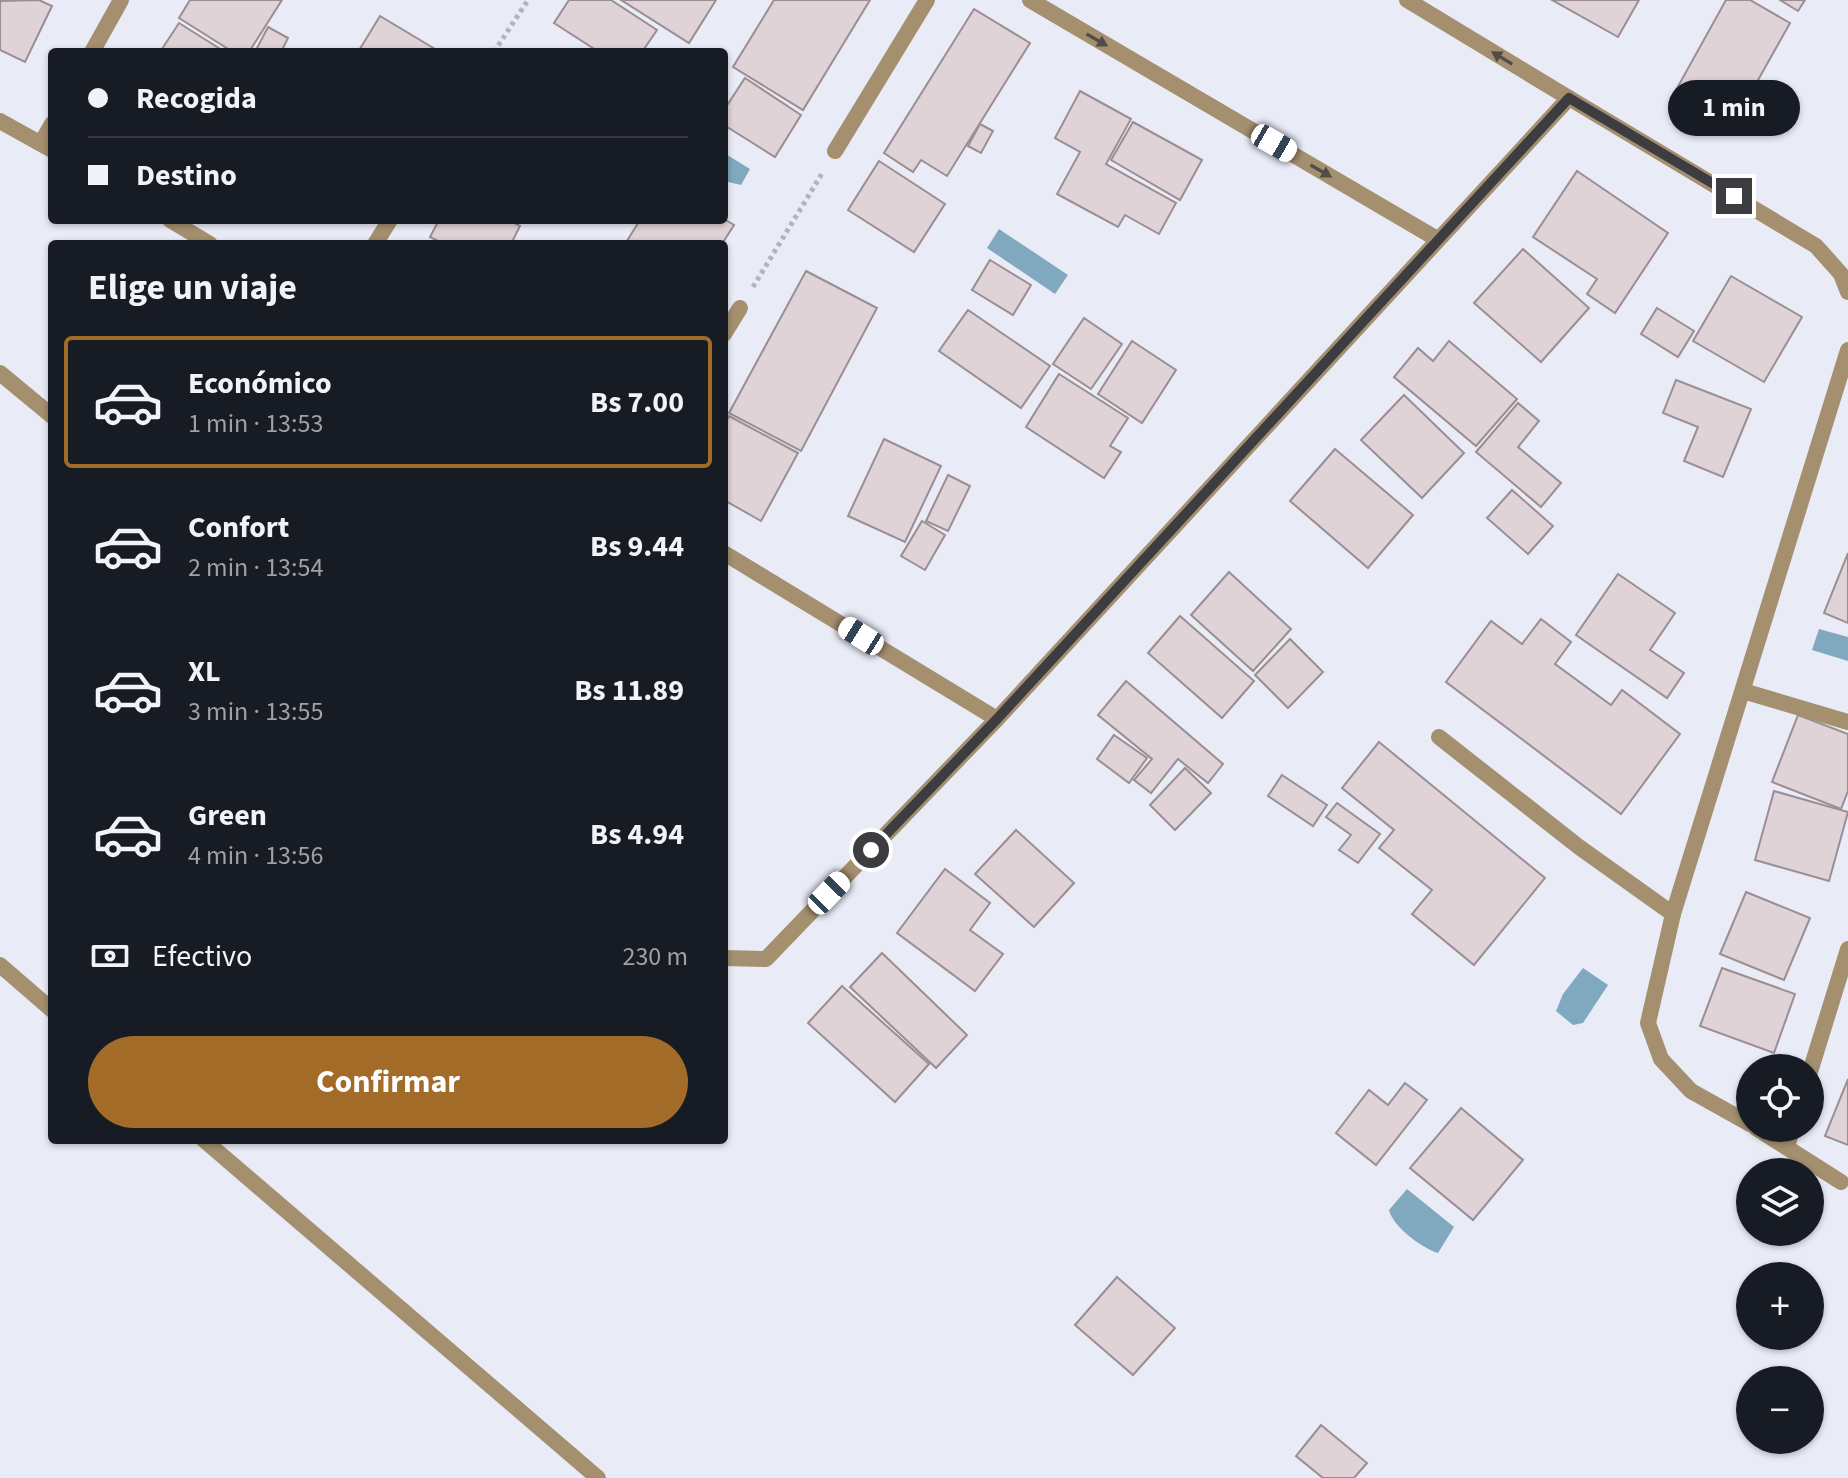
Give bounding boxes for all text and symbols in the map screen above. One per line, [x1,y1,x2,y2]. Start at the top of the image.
one-way arrow [1086,32,1108,46]
one-way arrow [1491,51,1513,65]
text: Recogida [136,77,257,120]
callout: 1 min [1668,80,1800,136]
text: 1 min [1702,89,1766,126]
car [1247,121,1301,165]
text: Destino [136,154,237,197]
one-way arrow [1310,164,1332,178]
route end [1716,178,1752,214]
text: Elige un viaje [88,262,297,313]
text: Económico [188,362,332,405]
icon: car [92,366,164,438]
text: Bs 7.00 [590,381,684,424]
text: 1 min · 13:53 [188,405,323,442]
text: Confort [188,506,289,549]
icon: car [92,510,164,582]
text: Bs 9.44 [590,525,684,568]
text: 2 min · 13:54 [188,549,323,586]
car [834,613,888,659]
text: XL [188,650,221,693]
icon: car [92,654,164,726]
text: Bs 11.89 [574,669,684,712]
text: 3 min · 13:55 [188,693,323,730]
text: Green [188,794,267,837]
icon: car [92,798,164,870]
text: Bs 4.94 [590,813,684,856]
route start [853,832,889,868]
text: 4 min · 13:56 [188,837,323,874]
car [804,867,854,919]
icon: cash [88,934,132,978]
text: Efectivo [152,935,252,978]
text: 230 m [622,938,688,975]
button: Confirmar [88,1036,688,1128]
map controls [1736,1054,1824,1454]
button: locate [1736,1054,1824,1142]
button: layers [1736,1158,1824,1246]
button: + [1736,1262,1824,1350]
button: − [1736,1366,1824,1454]

